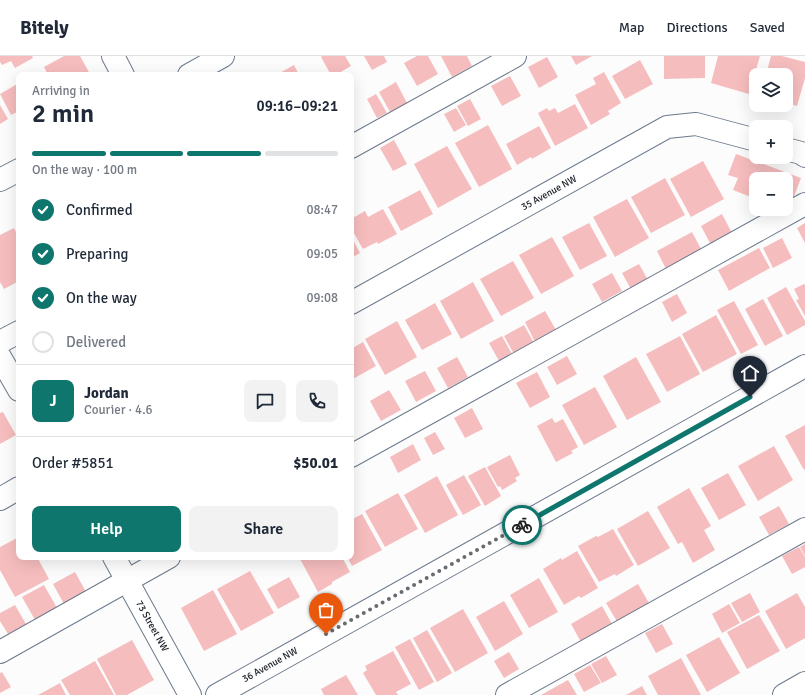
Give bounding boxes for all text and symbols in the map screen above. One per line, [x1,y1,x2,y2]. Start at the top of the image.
text: Bitely [20,16,69,40]
text: Map [619,19,645,36]
text: Directions [667,19,728,36]
text: Saved [750,19,785,36]
map controls [749,68,793,216]
button: layers [749,68,793,112]
text: Arriving in [32,83,90,99]
text: 09:16–09:21 [257,97,338,115]
text: 2 min [32,98,94,130]
button: + [749,120,793,164]
text: On the way · 100 m [32,162,137,178]
button: − [749,172,793,216]
street label: 35 Avenue NW [519,173,579,213]
icon: check [32,199,54,221]
text: Confirmed [66,201,133,219]
text: 08:47 [306,202,338,218]
icon: check [32,243,54,265]
text: Preparing [66,245,129,263]
text: 09:05 [306,246,338,262]
icon: check [32,287,54,309]
text: On the way [66,289,137,307]
text: 09:08 [306,290,338,306]
text: Delivered [66,333,126,351]
pin [733,356,767,397]
icon: home [739,362,761,384]
button: chat [244,380,286,422]
button: phone [296,380,338,422]
text: Jordan [84,384,129,402]
text: J [49,392,57,410]
text: Courier · 4.6 [84,402,153,418]
text: Order #5851 [32,454,114,472]
text: $50.01 [293,454,338,472]
courier [502,505,542,545]
button: Help [32,506,181,552]
button: Share [189,506,338,552]
icon: bike [511,514,533,536]
pin [309,593,343,634]
street label: 73 Street NW [133,598,171,654]
icon: bag [315,599,337,621]
street label: 36 Avenue NW [240,645,300,685]

